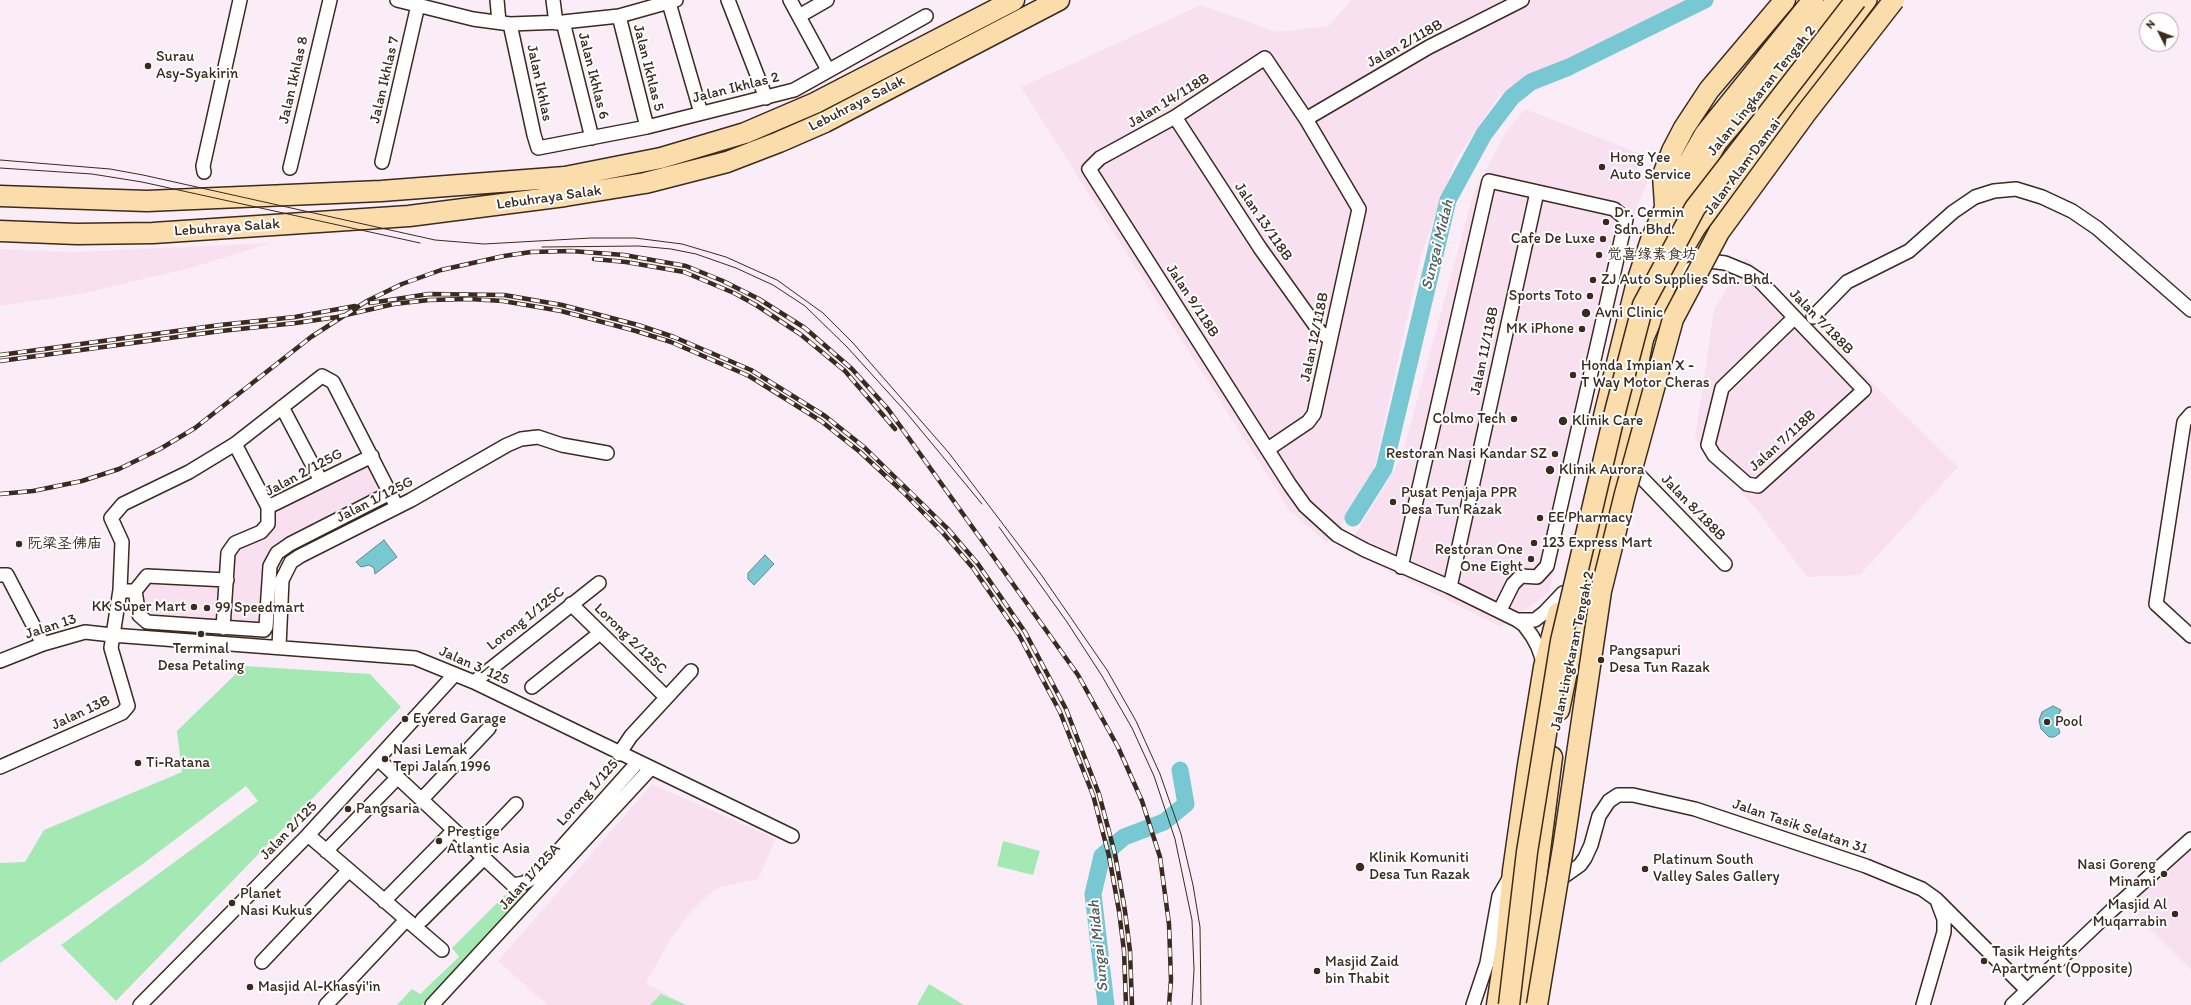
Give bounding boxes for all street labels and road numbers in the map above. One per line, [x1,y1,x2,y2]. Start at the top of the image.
street label: Jalan 2/118B [1364,16,1446,72]
street label: Jalan Lingkaran Tengah 2 [1704,22,1820,160]
street label: Jalan Ikhlas 5 [629,23,667,113]
street label: Jalan Ikhlas 6 [574,31,612,121]
street label: Jalan Ikhlas 8 [275,35,313,125]
street label: Jalan Ikhlas 7 [366,35,404,125]
street label: Jalan Ikhlas [522,43,556,123]
street label: Jalan Ikhlas 2 [691,69,781,107]
street label: Jalan 14/118B [1125,70,1213,132]
street label: Lebuhraya Salak [806,72,908,136]
street label: Jalan Alam Damai [1701,115,1785,219]
street label: Jalan 13/118B [1230,179,1296,265]
street label: Lebuhraya Salak [495,182,603,214]
street label: Lebuhraya Salak [174,215,280,241]
street label: Jalan 9/118B [1162,261,1222,341]
street label: Jalan 7/188B [1785,285,1857,359]
street label: Jalan 12/118B [1297,291,1333,383]
street label: Jalan 11/118B [1467,305,1503,397]
street label: Jalan 7/118B [1746,406,1820,476]
street label: Jalan 2/125G [262,445,346,501]
street label: Jalan 8/188B [1657,471,1729,545]
street label: Jalan 1/125G [333,473,417,527]
street label: Jalan Lingkaran Tengah 2 [1547,570,1599,732]
street label: Lorong 1/125C [484,583,568,655]
street label: Lorong 2/125C [590,600,670,678]
street label: Jalan 13 [23,610,79,644]
street label: Jalan 3/125 [436,643,512,689]
street label: Jalan 13B [49,692,113,734]
street label: Lorong 1/125 [553,756,623,830]
street label: Jalan Tasik Selatan 31 [1730,795,1870,859]
street label: Jalan 2/125 [257,798,321,864]
street label: Jalan 1/125A [495,840,565,914]

